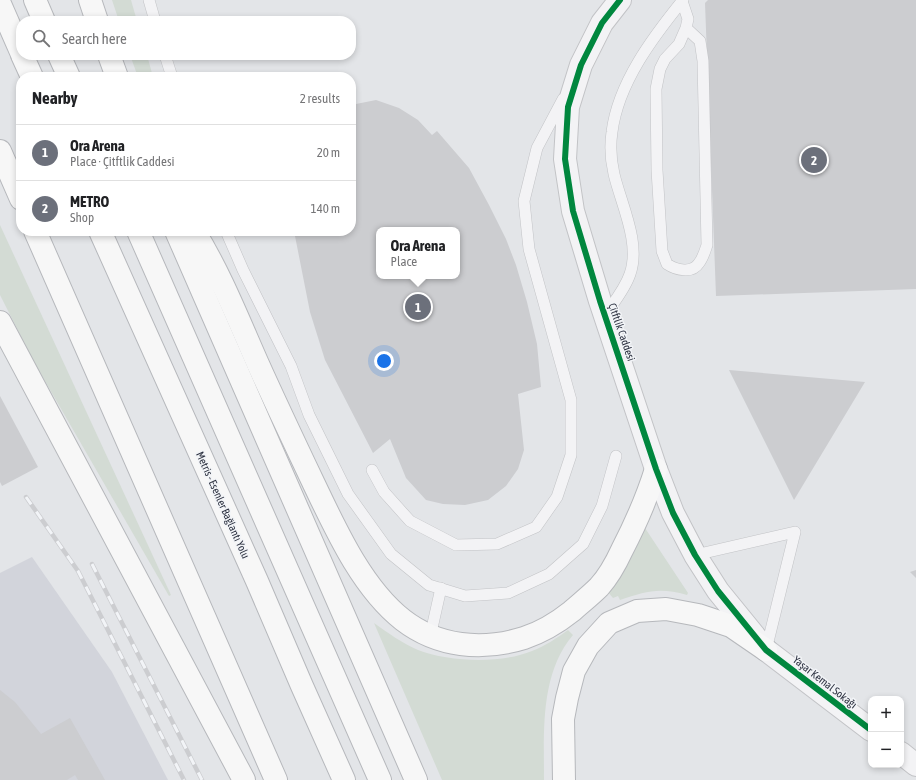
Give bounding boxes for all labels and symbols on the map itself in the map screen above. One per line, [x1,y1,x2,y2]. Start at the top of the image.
pin: 2 [801,145,827,175]
pin: 1 [405,292,431,322]
street label: Çitftlik Caddesi [606,301,638,363]
your location [374,351,394,371]
street label: Metris - Esenler Bağlantı Yolu [194,450,252,560]
street label: Yaşar Kemal Sokağı [791,653,859,711]

